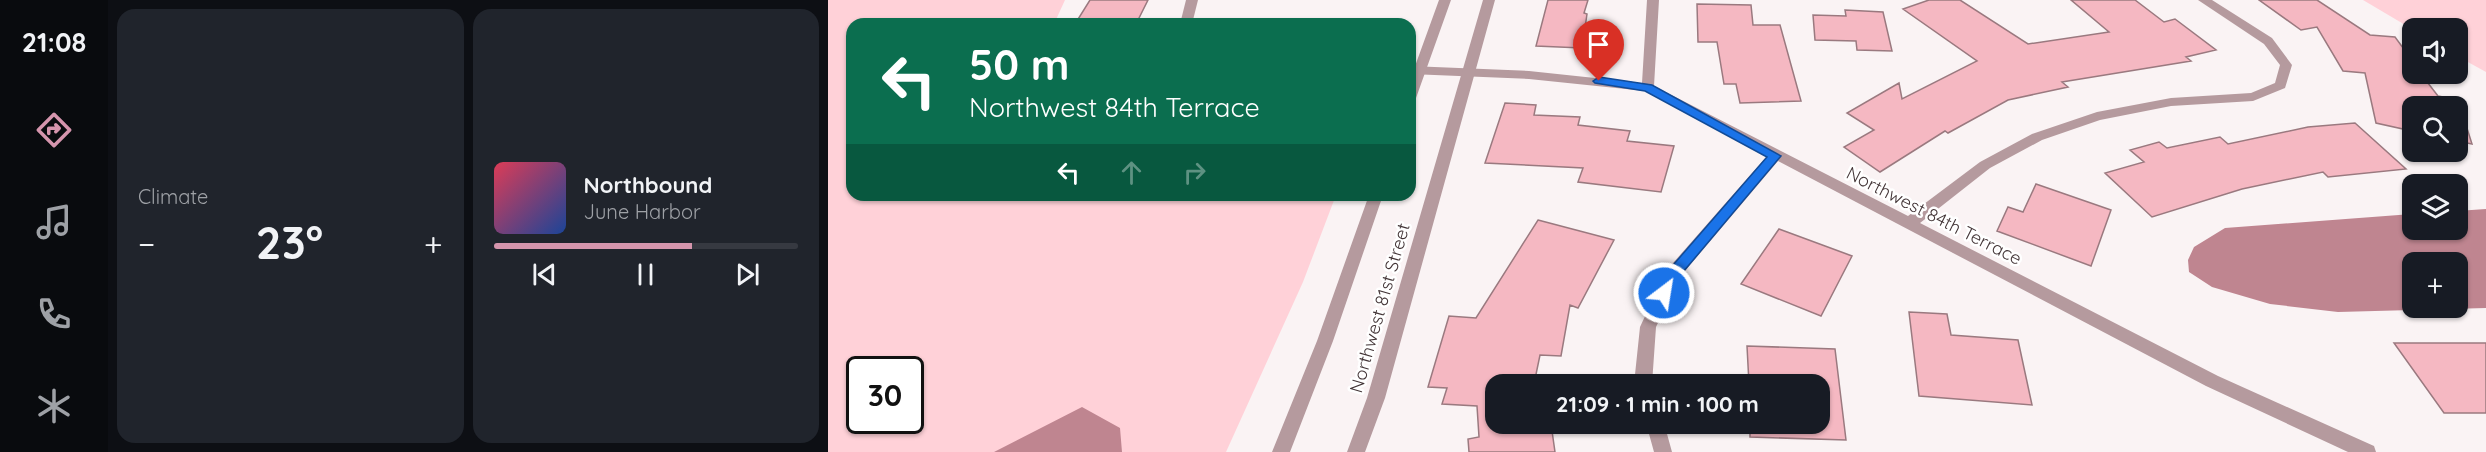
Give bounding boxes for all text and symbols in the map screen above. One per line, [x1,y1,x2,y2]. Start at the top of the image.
map controls [2402,18,2468,318]
button: sound [2402,18,2468,84]
pin [1573,19,1624,81]
text: 21:08 [22,25,86,59]
icon: arrive [1582,28,1615,61]
text: 50 m [969,38,1069,91]
icon: left [870,42,948,120]
text: Northwest 84th Terrace [969,90,1260,124]
button: search [2402,96,2468,162]
icon: directions [33,109,75,151]
icon: left [1052,156,1085,189]
icon: ahead [1115,156,1148,189]
icon: right [1178,156,1211,189]
street label: Northwest 84th Terrace [1843,161,2026,270]
text: Northbound [584,171,712,199]
button: layers [2402,174,2468,240]
text: Climate [138,184,208,209]
text: June Harbor [584,199,701,224]
icon: music [33,201,75,243]
text: 23° [256,214,323,270]
street label: Northwest 81st Street [1344,220,1415,395]
text: − [138,223,155,264]
text: + [424,223,443,264]
button: + [2402,252,2468,318]
icon: previous [528,258,561,291]
icon: pause [629,258,662,291]
icon: next [731,258,764,291]
position arrow [1632,261,1696,325]
icon: phone [33,293,75,335]
speed limit sign: 30 [846,356,924,434]
icon: climate [33,385,75,427]
text: 21:09 · 1 min · 100 m [1556,390,1759,418]

